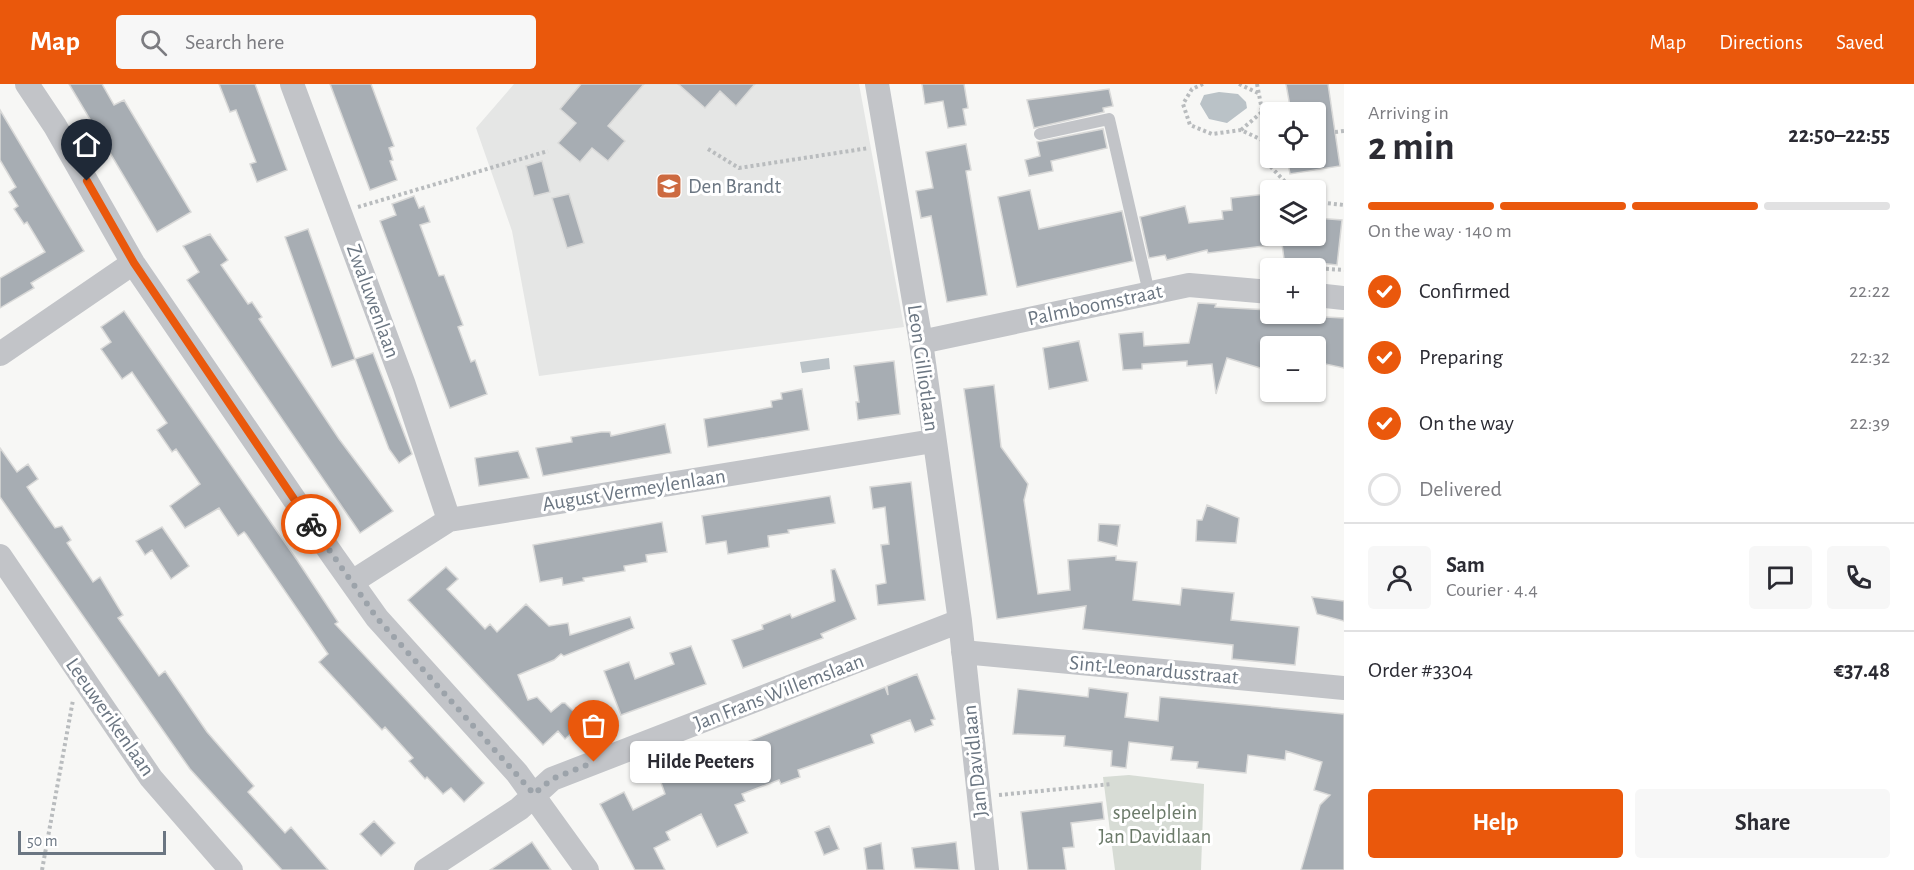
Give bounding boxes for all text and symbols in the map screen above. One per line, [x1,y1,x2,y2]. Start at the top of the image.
search box [116,15,536,69]
icon: search [137,26,170,59]
text: Map [30,28,80,56]
text: Search here [185,31,284,53]
text: Map [1650,32,1686,53]
text: Directions [1719,32,1803,53]
text: Saved [1836,32,1884,53]
map controls [1260,102,1326,402]
button: locate [1260,102,1326,168]
text: Arriving in [1368,103,1449,123]
pin [61,119,112,181]
text: 22:50–22:55 [1788,124,1890,146]
icon: home [70,128,103,161]
text: 2 min [1368,128,1455,167]
school or university icon: Den Brandt [654,171,684,201]
place label: Den Brandt [688,176,781,197]
button: layers [1260,180,1326,246]
text: On the way · 140 m [1368,221,1512,241]
street label: Zwaluwenlaan [343,241,403,361]
button: + [1260,258,1326,324]
icon: check [1368,275,1401,308]
street label: Palmboomstraat [1026,280,1165,330]
text: Confirmed [1419,280,1510,302]
text: 22:22 [1849,281,1890,301]
street label: Leon Gilliotlaan [904,303,942,433]
button: − [1260,336,1326,402]
icon: check [1368,341,1401,374]
text: Preparing [1419,346,1503,368]
text: 22:32 [1850,347,1890,367]
icon: check [1368,407,1401,440]
text: On the way [1419,412,1514,434]
text: 22:39 [1850,413,1890,433]
street label: August Vermeylenlaan [541,465,727,515]
text: Delivered [1419,478,1502,500]
courier [281,494,341,554]
icon: bike [295,508,328,541]
button: person [1368,546,1431,609]
button: chat [1749,546,1812,609]
button: phone [1827,546,1890,609]
text: Sam [1446,554,1485,576]
text: Courier · 4.4 [1446,580,1538,600]
street label: Jan Frans Willemslaan [691,650,867,734]
street label: Sint-Leonardusstraat [1068,652,1240,688]
street label: Leeuwerikenlaan [62,654,158,780]
text: Order #3304 [1368,659,1473,681]
text: €37.48 [1834,659,1890,681]
pin [568,700,619,762]
street label: Jan Davidlaan [959,704,991,818]
icon: bag [577,709,610,742]
callout: Hilde Peeters [630,741,771,783]
text: Hilde Peeters [647,752,754,772]
button: Help [1368,789,1623,858]
button: Share [1635,789,1890,858]
park label: speelplein Jan Davidlaan [1099,802,1211,847]
scale bar [18,828,166,856]
text: 50 m [27,833,58,849]

